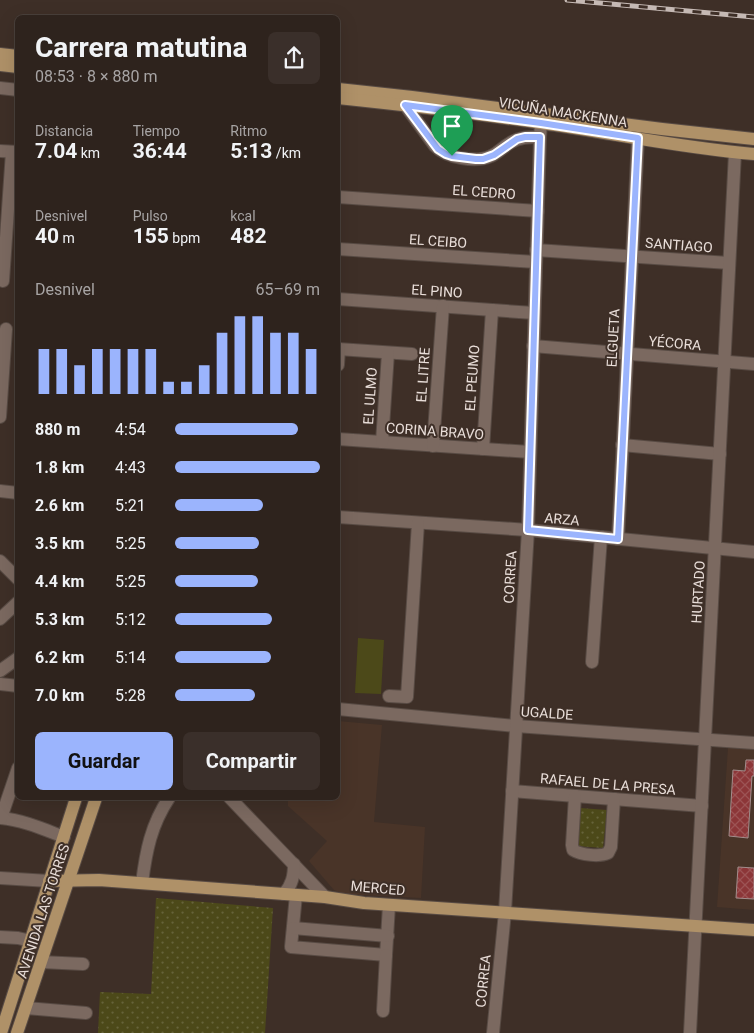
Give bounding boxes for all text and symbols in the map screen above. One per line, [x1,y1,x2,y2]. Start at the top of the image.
text: Carrera matutina [35,31,247,64]
button: share [268,32,320,84]
text: 08:53 · 8 × 880 m [35,67,157,86]
street label: VICUÑA MACKENNA [497,93,629,130]
pin [431,105,473,156]
icon: arrive [438,112,466,140]
text: Distancia [35,123,93,139]
text: Tiempo [133,123,180,139]
text: Ritmo [230,123,267,139]
text: 7.04 [35,139,77,163]
text: 36:44 [133,139,187,163]
text: 5:13 [230,139,272,163]
text: km [77,145,100,161]
text: /km [272,145,301,161]
street label: EL CEDRO [452,182,516,202]
text: Desnivel [35,208,88,224]
text: Pulso [133,208,168,224]
text: kcal [230,208,256,224]
text: 40 [35,224,59,248]
text: 155 [133,224,169,248]
text: 482 [230,224,266,248]
text: m [59,230,75,246]
text: bpm [169,230,200,246]
street label: EL CEIBO [408,231,468,251]
street label: SANTIAGO [645,235,713,255]
text: Desnivel [35,280,95,299]
text: 65–69 m [256,280,320,299]
street label: EL PINO [411,281,463,301]
street label: ELGUETA [603,308,623,368]
street label: YÉCORA [648,332,702,353]
street label: EL PEUMO [462,344,482,412]
street label: EL LITRE [413,347,433,403]
street label: EL ULMO [360,367,380,425]
text: 880 m [35,420,80,439]
text: 4:54 [115,420,146,439]
street label: CORINA BRAVO [385,420,485,442]
text: 1.8 km [35,458,84,477]
text: 4:43 [115,458,146,477]
text: 2.6 km [35,496,84,515]
text: 5:21 [115,496,146,515]
street label: ARZA [544,509,580,529]
text: 3.5 km [35,534,84,553]
text: 5:25 [115,534,146,553]
street label: CORREA [501,550,519,604]
street label: HURTADO [688,560,708,624]
text: 4.4 km [35,572,84,591]
text: 5:25 [115,572,146,591]
text: 5.3 km [35,610,84,629]
text: 5:12 [115,610,146,629]
text: 6.2 km [35,648,84,667]
text: 5:14 [115,648,146,667]
text: 7.0 km [35,686,84,705]
text: 5:28 [115,686,146,705]
street label: UGALDE [520,703,574,723]
button: Guardar [35,732,173,790]
button: Compartir [183,732,320,790]
street label: RAFAEL DE LA PRESA [539,770,677,798]
street label: AVENIDA LAS TORRES [14,842,72,980]
street label: MERCED [350,878,406,898]
street label: CORREA [472,954,494,1008]

